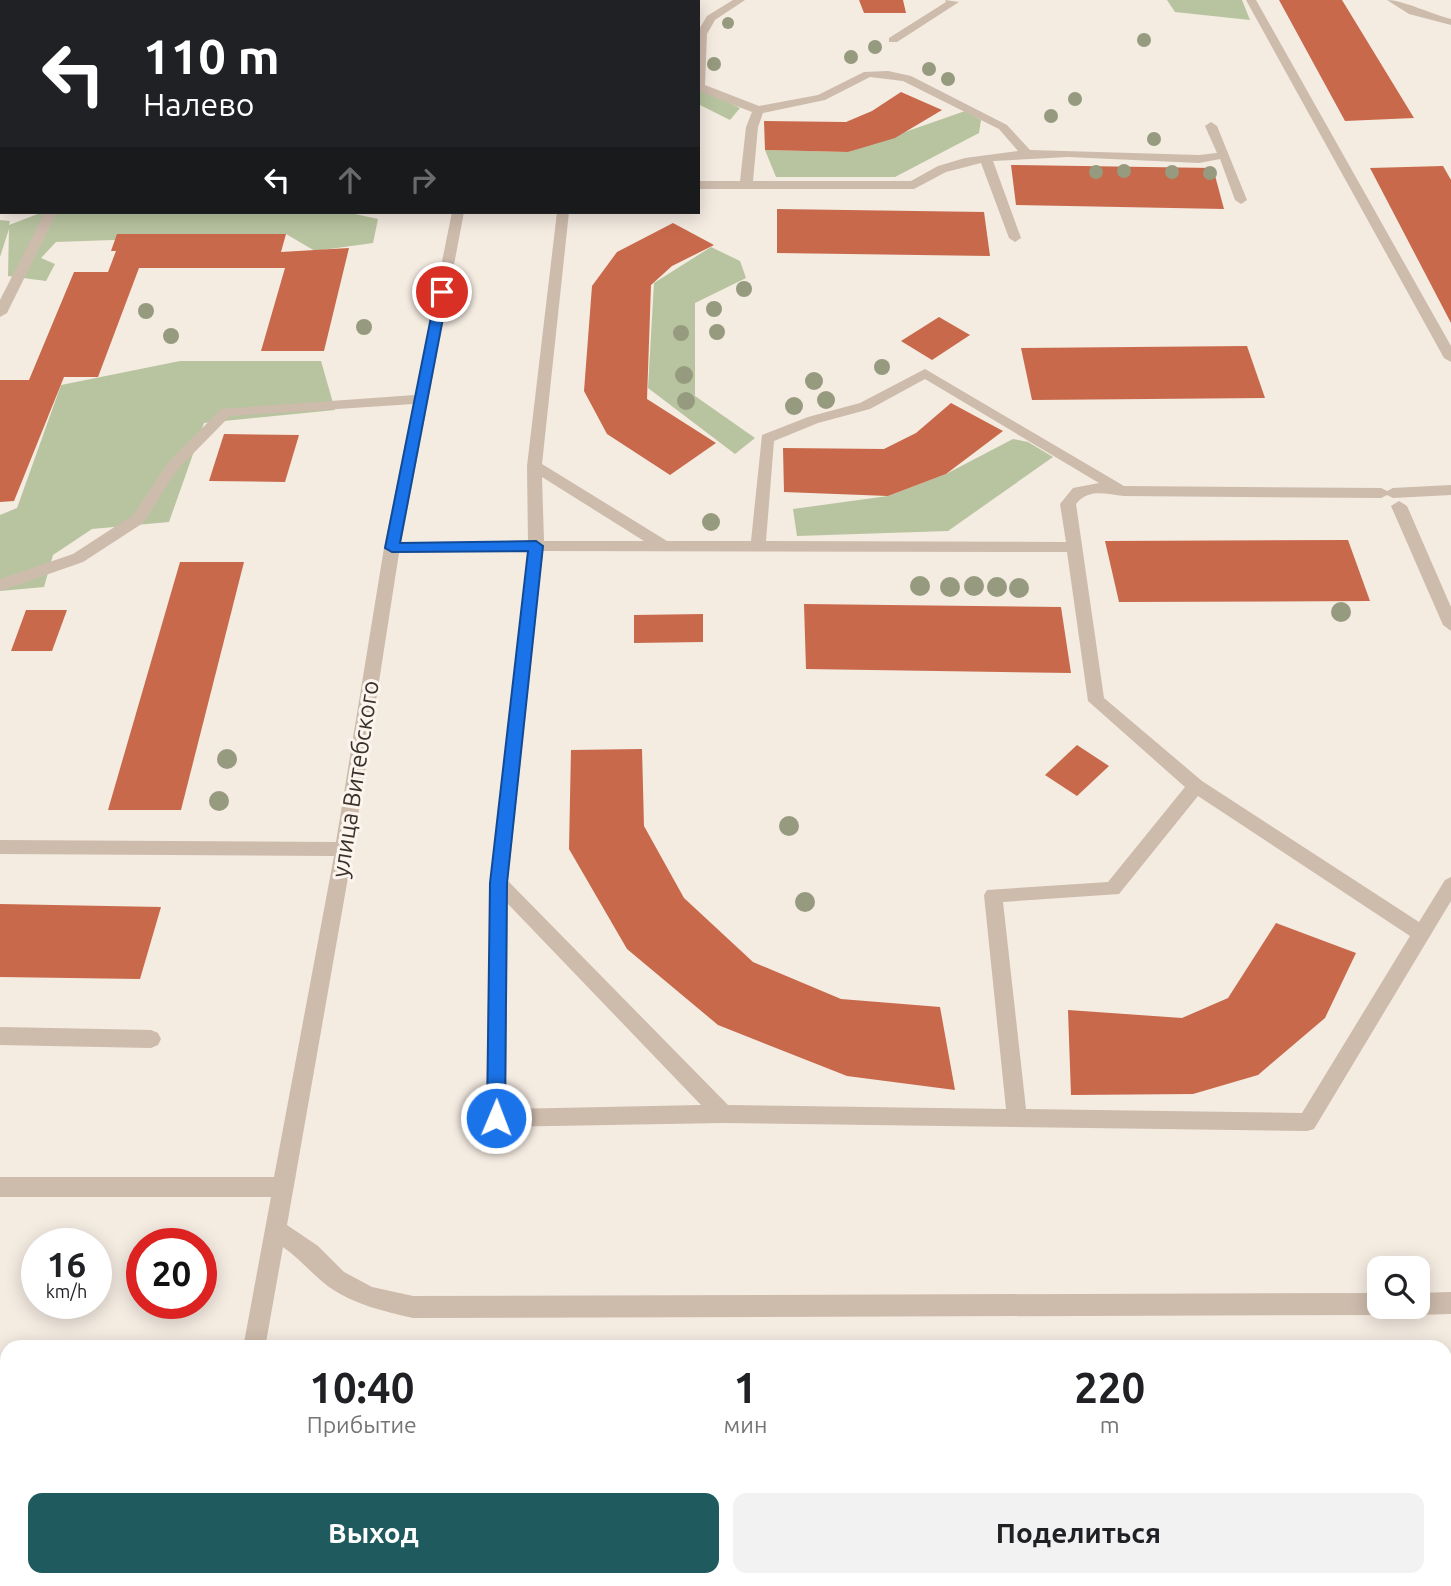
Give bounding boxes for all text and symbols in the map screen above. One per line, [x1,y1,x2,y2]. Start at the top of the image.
icon: left [28,28,119,119]
text: 110 m [143,28,280,83]
text: Налево [143,86,255,122]
icon: left [258,161,296,199]
icon: ahead [331,161,369,199]
icon: right [404,161,442,199]
pin [412,262,472,322]
icon: arrive [423,273,461,311]
street label: улица Витебского [326,678,384,880]
position arrow [459,1081,533,1155]
speed limit sign: 20 [126,1228,217,1319]
text: 16 [47,1244,86,1284]
map controls [1367,1256,1430,1319]
button: search [1367,1256,1430,1319]
text: km/h [46,1281,87,1301]
text: 10:40 [309,1364,414,1411]
text: 1 [734,1364,757,1411]
text: 220 [1074,1364,1145,1411]
text: Прибытие [307,1412,417,1437]
text: мин [724,1412,767,1437]
text: m [1100,1412,1120,1437]
button: Выход [28,1493,719,1573]
button: Поделиться [733,1493,1424,1573]

